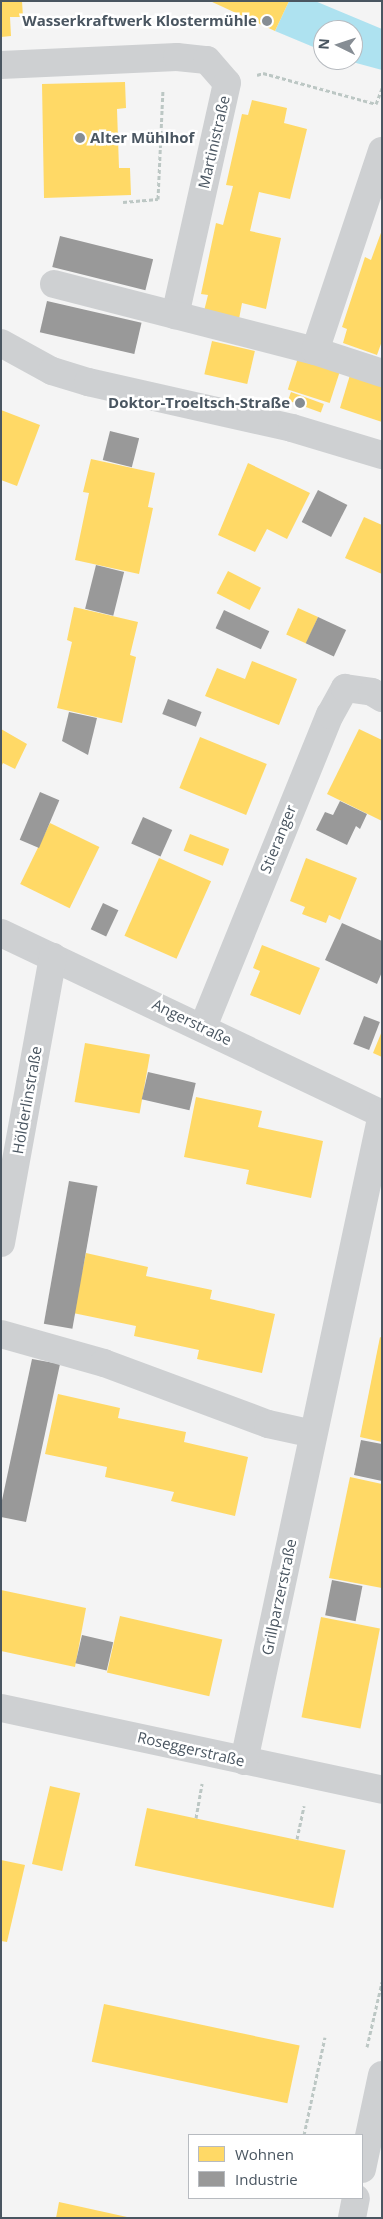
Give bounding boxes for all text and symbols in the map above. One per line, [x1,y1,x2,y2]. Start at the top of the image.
place label: Wasserkraftwerk Klostermühle [22,12,257,30]
marker: Wasserkraftwerk Klostermühle [261,15,273,27]
north arrow [313,20,363,70]
text: N [314,38,333,50]
street label: Martinistraße [195,94,233,190]
place label: Alter Mühlhof [90,129,194,147]
marker: Alter Mühlhof [74,132,86,144]
place label: Doktor-Troeltsch-Straße [108,394,290,412]
marker: Doktor-Troeltsch-Straße [294,397,306,409]
street label: Stieranger [256,802,300,876]
street label: Angerstraße [149,995,235,1049]
street label: Hölderlinstraße [9,1045,45,1155]
street label: Grillparzerstraße [258,1537,300,1657]
street label: Roseggerstraße [136,1728,246,1770]
legend [188,2134,363,2199]
text: Wohnen [235,2144,294,2164]
text: Industrie [235,2169,298,2189]

